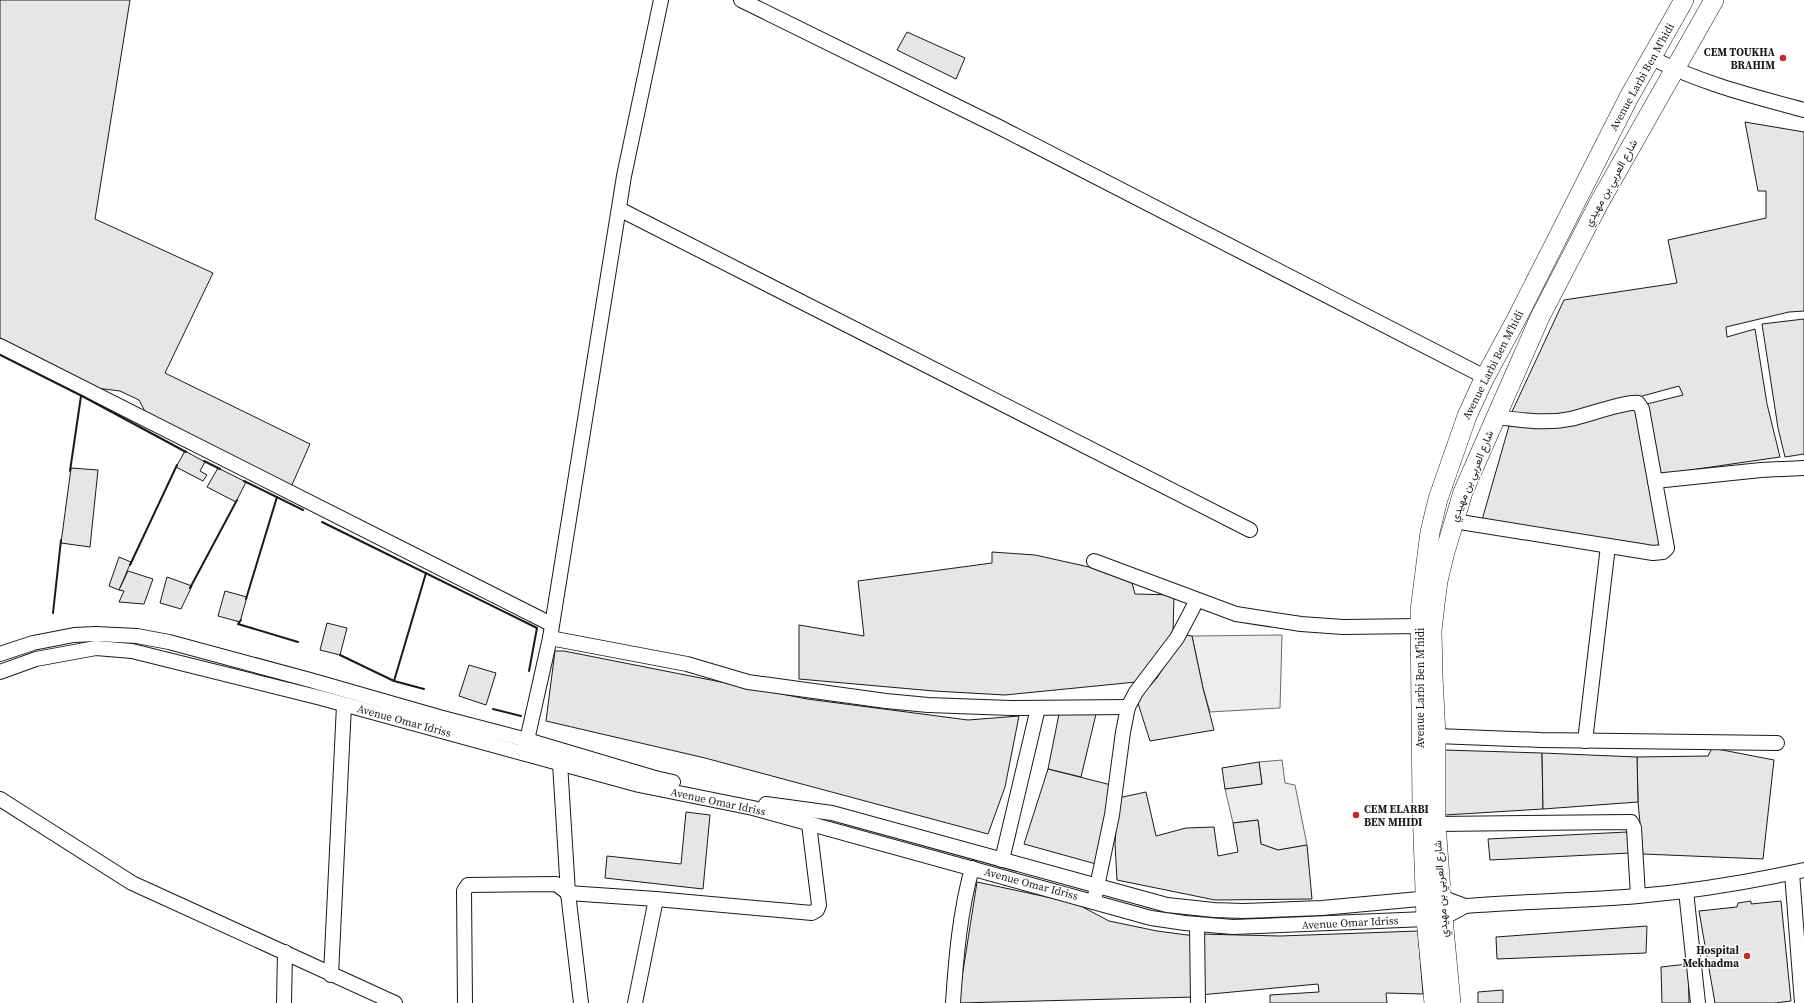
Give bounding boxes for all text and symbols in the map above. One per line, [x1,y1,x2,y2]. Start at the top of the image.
street label: Avenue Larbi Ben M'hidi [1606,21,1678,133]
place label: CEM TOUKHA BRAHIM [1704,45,1776,73]
marker: CEM TOUKHA BRAHIM [1778,53,1788,63]
street label: شارع العربي بن مهيدي [1581,137,1643,230]
street label: Avenue Larbi Ben M'hidi [1459,308,1527,422]
street label: شارع العربي بن مهيدي [1447,428,1499,525]
street label: Avenue Larbi Ben M'hidi [1413,628,1428,748]
street label: Avenue Omar Idriss [355,701,453,741]
street label: Avenue Omar Idriss [669,785,767,819]
place label: CEM ELARBI BEN MHIDI [1364,802,1429,830]
marker: CEM ELARBI BEN MHIDI [1351,810,1361,820]
street label: شارع العربي بن مهيدي [1430,839,1454,938]
street label: Avenue Omar Idriss [982,864,1080,904]
street label: Avenue Omar Idriss [1301,913,1399,933]
place label: Hospital Mekhadma [1682,943,1739,971]
marker: Hospital Mekhadma [1742,951,1752,961]

